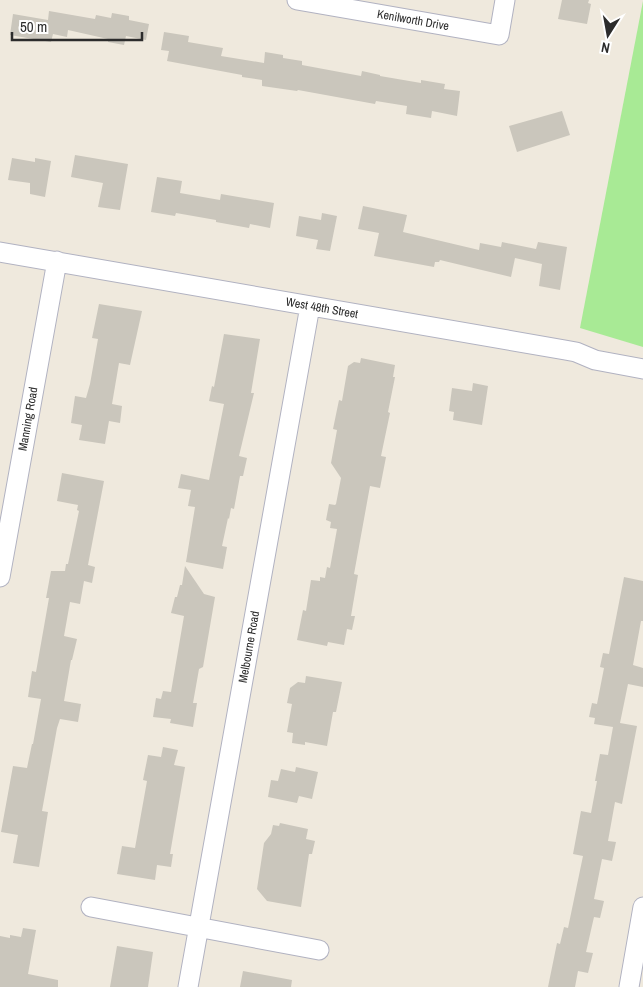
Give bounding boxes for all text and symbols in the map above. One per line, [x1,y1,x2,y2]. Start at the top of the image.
street label: Kenilworth Drive [376,6,450,34]
scale bar [12,10,142,42]
north arrow [583,10,633,60]
text: 50 m [20,16,47,37]
text: N [600,38,611,57]
street label: West 48th Street [285,294,360,322]
street label: Manning Road [15,386,41,452]
street label: Melbourne Road [235,610,263,684]

